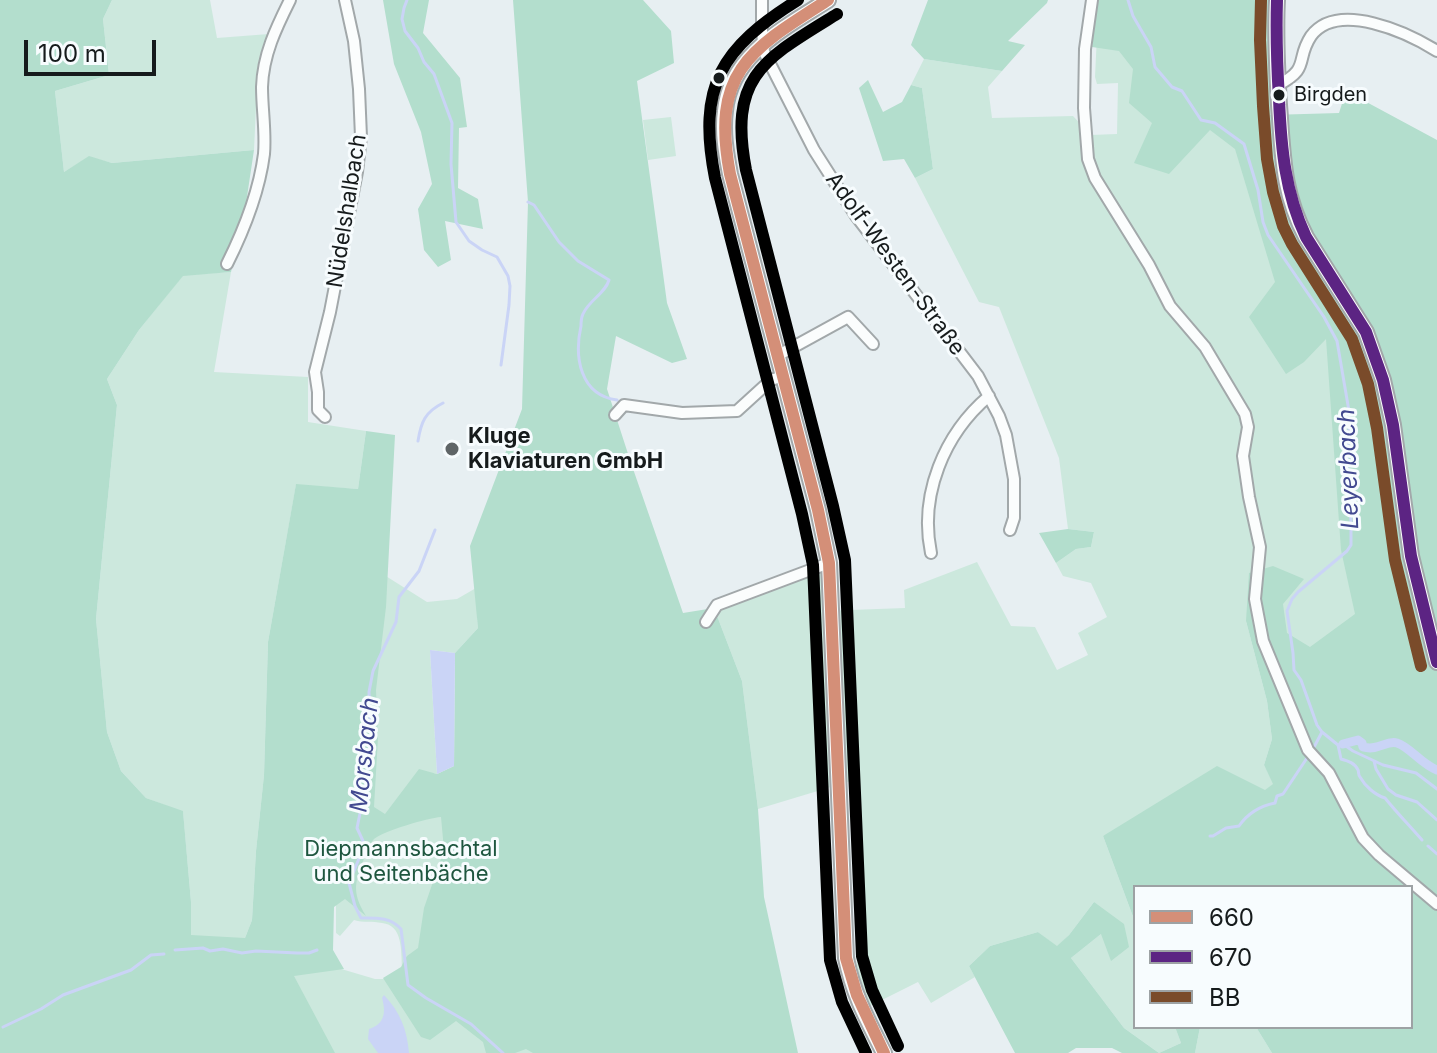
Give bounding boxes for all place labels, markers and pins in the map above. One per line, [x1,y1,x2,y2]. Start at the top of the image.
unlabelled marker [711,70,727,86]
place label: Birgden [1294,83,1367,107]
marker: Birgden [1271,87,1287,103]
place label: Kluge Klaviaturen GmbH [468,423,663,474]
marker: Kluge Klaviaturen GmbH [443,440,461,458]

